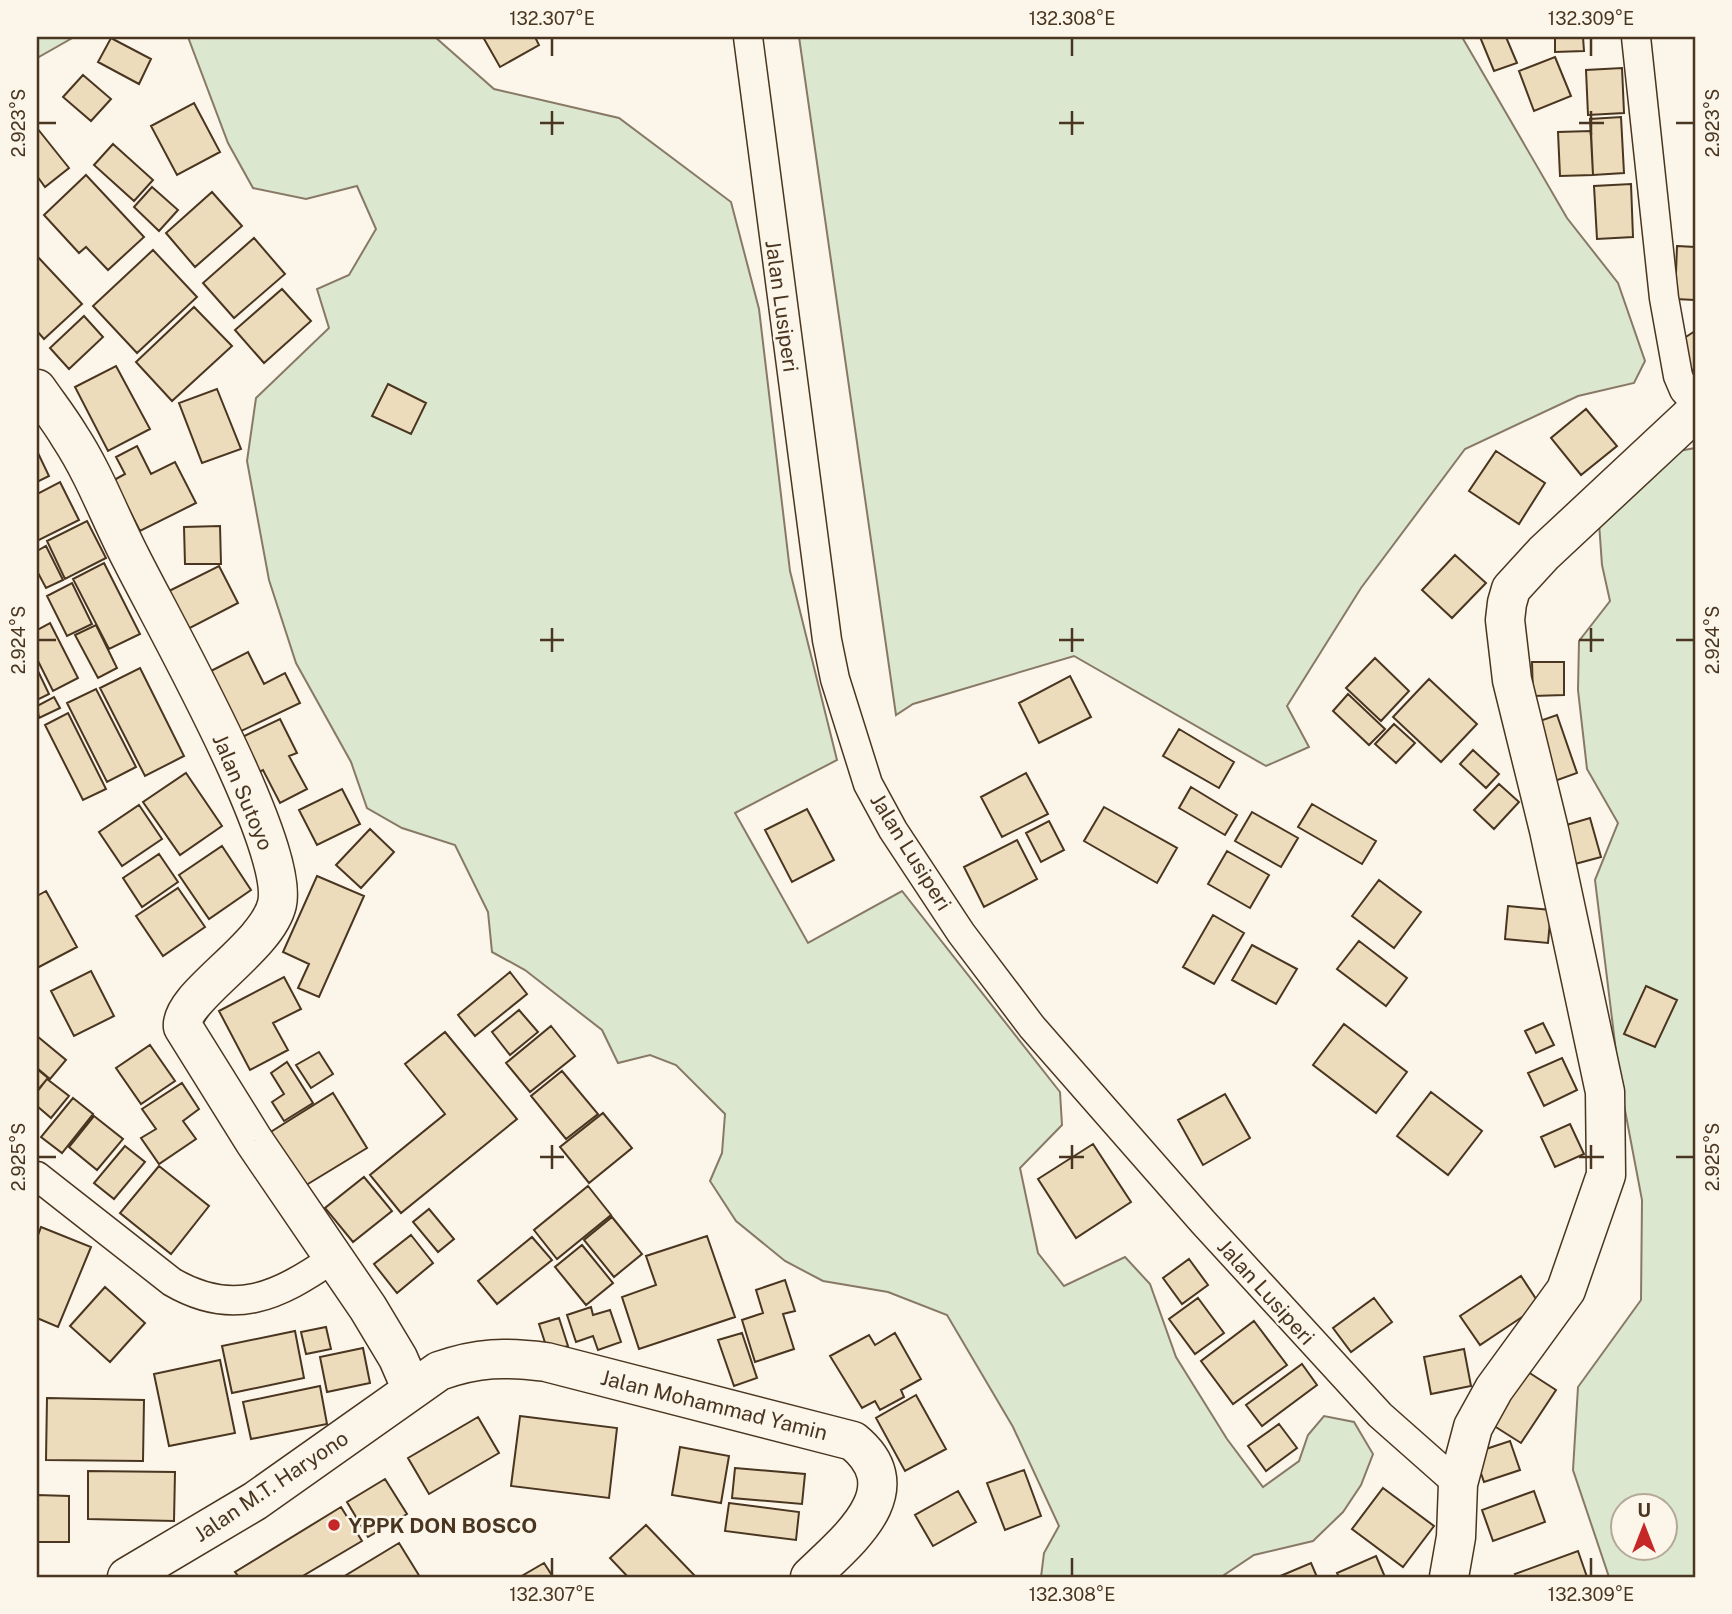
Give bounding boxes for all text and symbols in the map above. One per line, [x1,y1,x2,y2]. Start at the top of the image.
text: 132.307°E [509,8,595,29]
text: 132.308°E [1029,8,1115,29]
text: 132.309°E [1548,8,1634,29]
text: 2.923°S [8,89,29,157]
text: 2.923°S [1702,89,1723,157]
street label: Jalan Lusiperi [760,238,804,374]
text: 2.924°S [8,606,29,674]
text: 2.924°S [1702,606,1723,674]
street label: Jalan Sutoyo [207,730,279,854]
street label: Jalan Lusiperi [865,789,957,915]
text: 2.925°S [8,1123,29,1191]
text: 2.925°S [1702,1123,1723,1191]
street label: Jalan Lusiperi [1212,1234,1320,1350]
street label: Jalan Mohammad Yamin [598,1365,830,1445]
street label: Jalan M.T. Haryono [189,1425,353,1547]
north arrow [1610,1492,1680,1562]
text: U [1637,1499,1651,1521]
place label: YPPK DON BOSCO [348,1513,537,1538]
marker: YPPK DON BOSCO [326,1517,342,1533]
text: 132.307°E [509,1584,595,1605]
text: 132.308°E [1029,1584,1115,1605]
text: 132.309°E [1548,1584,1634,1605]

